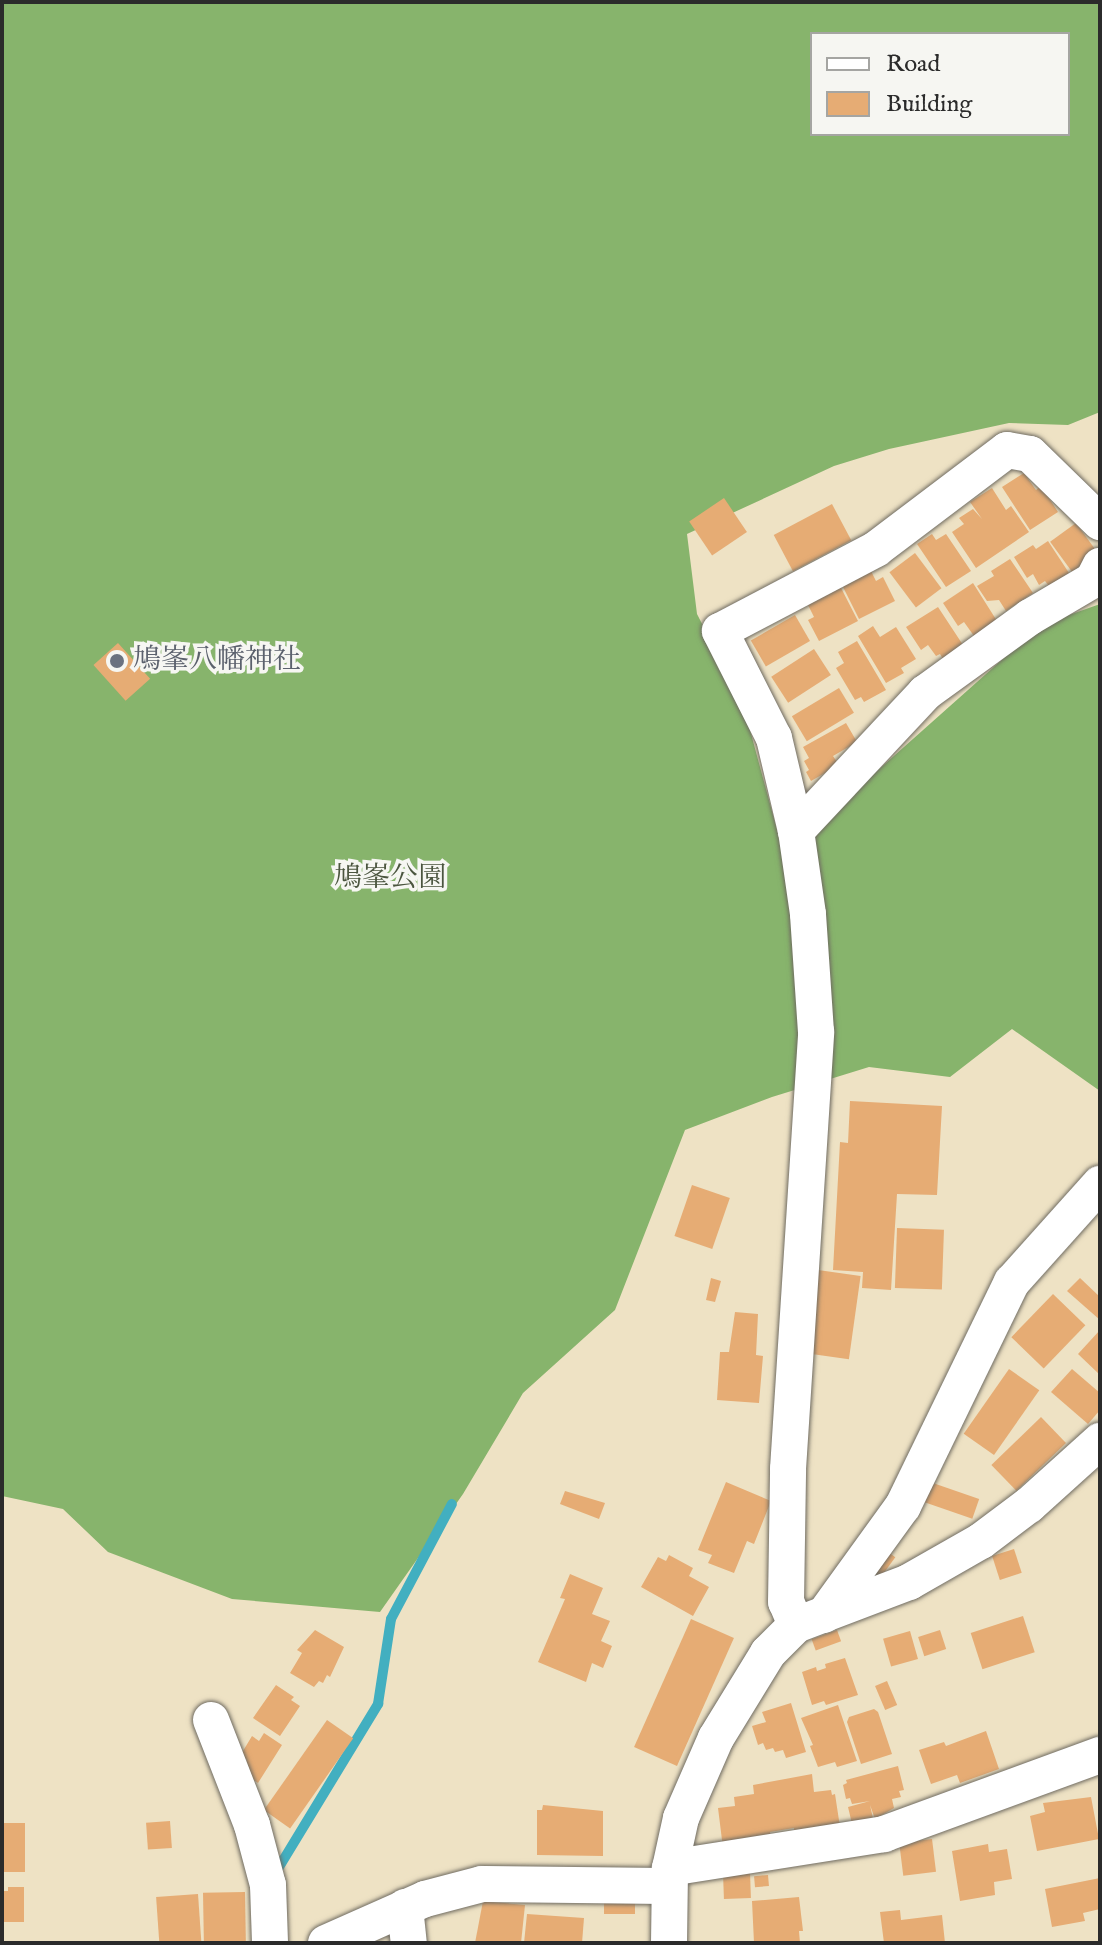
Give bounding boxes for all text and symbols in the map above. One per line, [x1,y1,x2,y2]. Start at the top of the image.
legend [810,32,1070,136]
text: Road [886,49,940,80]
text: Building [886,89,972,120]
place label: 鳩峯八幡神社 [133,644,301,678]
marker: 鳩峯八幡神社 [108,652,126,670]
park label: 鳩峯公園 [334,862,446,896]

